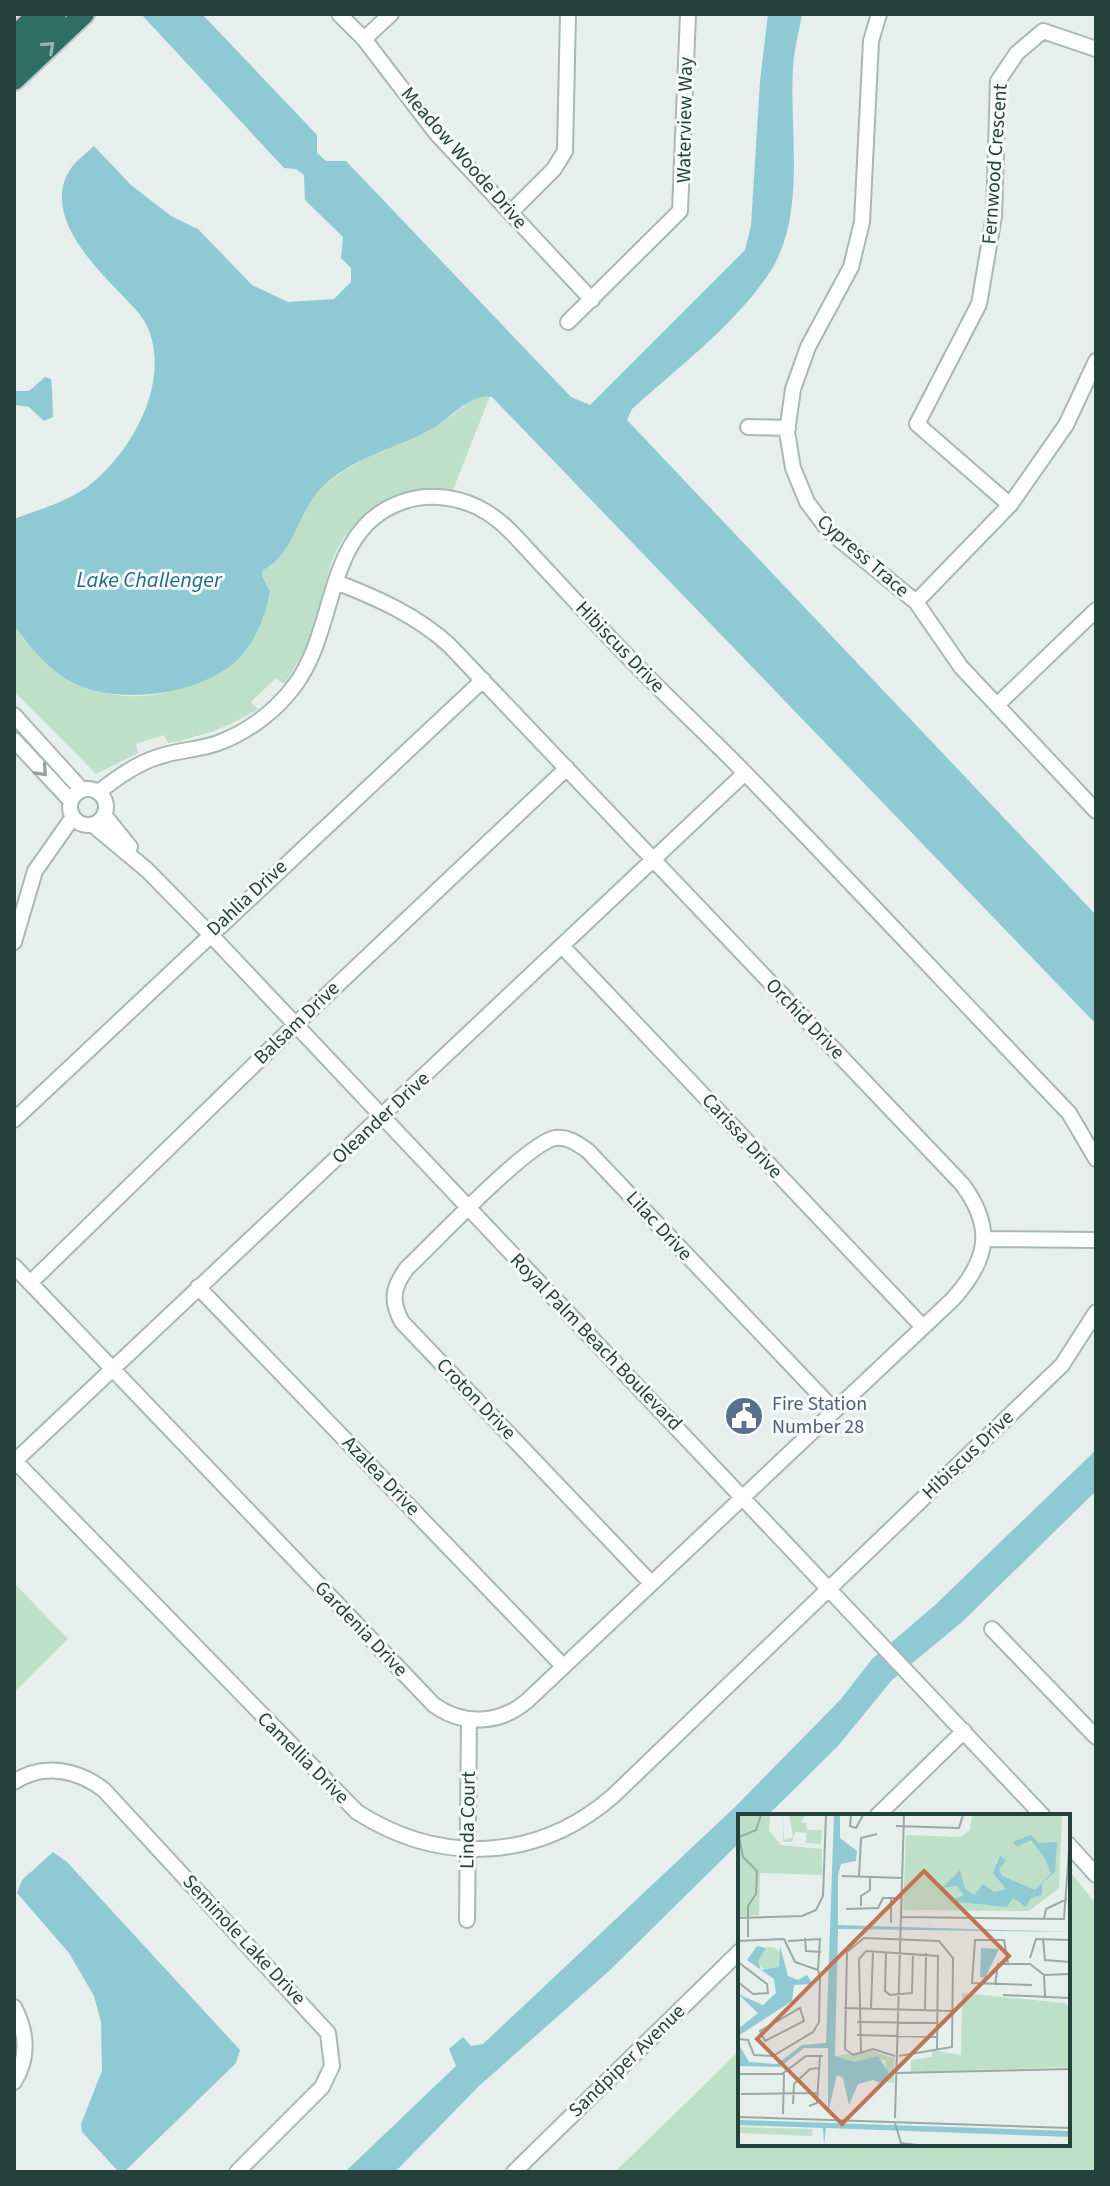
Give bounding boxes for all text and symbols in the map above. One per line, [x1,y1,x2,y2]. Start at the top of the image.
one-way arrow [40,41,54,56]
street label: Waterview Way [670,56,700,184]
street label: Meadow Woode Drive [394,81,534,235]
street label: Fernwood Crescent [975,82,1015,245]
street label: Cypress Trace [811,508,915,604]
water label: Lake Challenger [77,564,223,596]
street label: Hibiscus Drive [569,595,671,699]
one-way arrow [33,761,47,776]
street label: Dahlia Drive [201,853,293,943]
street label: Orchid Drive [759,972,851,1066]
street label: Balsam Drive [248,975,346,1071]
street label: Oleander Drive [326,1065,436,1171]
street label: Carissa Drive [695,1087,789,1185]
street label: Lilac Drive [619,1185,699,1267]
street label: Royal Palm Beach Boulevard [504,1247,688,1437]
street label: Croton Drive [430,1352,522,1446]
place label: Fire Station Number 28 [772,1390,867,1441]
public building icon: Fire Station Number 28 [723,1395,765,1437]
street label: Hibiscus Drive [916,1404,1020,1506]
street label: Azalea Drive [336,1430,426,1522]
street label: Gardenia Drive [308,1575,414,1683]
street label: Camellia Drive [250,1705,356,1811]
street label: Linda Court [453,1771,483,1869]
inset map [738,1814,1070,2146]
street label: Seminole Lake Drive [176,1868,312,2012]
street label: Sandpiper Avenue [562,1998,692,2124]

